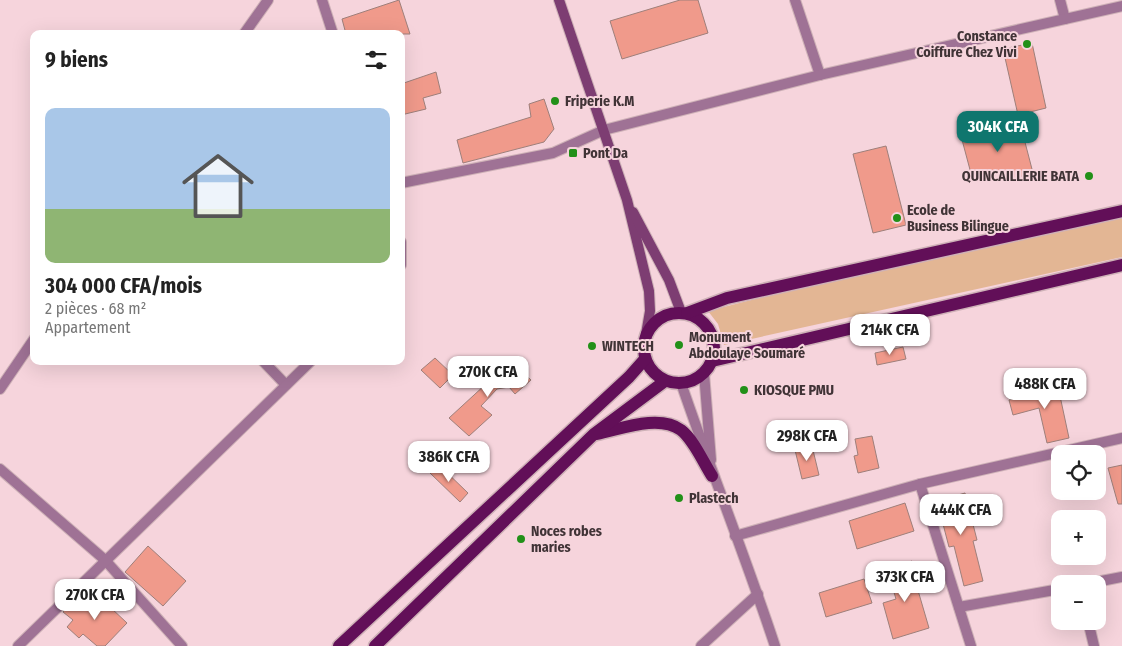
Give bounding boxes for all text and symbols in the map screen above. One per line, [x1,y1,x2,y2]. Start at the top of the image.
place label: Constance Coiffure Chez Vivi [916,28,1017,61]
marker: Constance Coiffure Chez Vivi [1021,38,1033,50]
icon: filters [362,46,390,74]
text: 9 biens [45,47,108,73]
place label: Friperie K.M [565,93,634,110]
marker: Friperie K.M [549,95,561,107]
pin: 304K CFA [946,110,1050,153]
text: 304K CFA [968,117,1028,136]
icon: home [173,141,263,231]
place label: Pont Da [583,145,628,162]
marker: Pont Da [567,147,579,159]
place label: QUINCAILLERIE BATA [962,168,1079,185]
marker: QUINCAILLERIE BATA [1083,170,1095,182]
place label: Ecole de Business Bilingue [907,202,1009,235]
marker: Ecole de Business Bilingue [891,212,903,224]
text: 304 000 CFA/mois [45,273,202,299]
text: 2 pièces · 68 m² [45,299,146,318]
pin: 214K CFA [838,314,942,356]
text: Appartement [45,318,131,337]
text: 214K CFA [861,320,919,339]
place label: Monument Abdoulaye Soumaré [688,329,805,362]
place label: WINTECH [602,338,654,355]
marker: Monument Abdoulaye Soumaré [673,339,685,351]
marker: WINTECH [586,340,598,352]
pin: 270K CFA [436,356,540,398]
text: 270K CFA [459,362,517,381]
pin: 488K CFA [993,368,1097,410]
text: 488K CFA [1014,374,1076,393]
place label: KIOSQUE PMU [754,382,834,399]
marker: KIOSQUE PMU [738,384,750,396]
pin: 298K CFA [755,420,859,462]
text: 298K CFA [777,426,837,445]
pin: 386K CFA [397,440,501,483]
map controls [1051,445,1106,630]
button: locate [1051,445,1106,500]
text: 386K CFA [419,447,479,466]
place label: Plastech [689,490,738,507]
marker: Plastech [673,492,685,504]
pin: 444K CFA [909,494,1013,536]
text: 444K CFA [931,500,991,519]
button: + [1051,510,1106,565]
place label: Noces robes maries [531,523,602,556]
marker: Noces robes maries [515,533,527,545]
pin: 373K CFA [853,560,957,603]
text: 373K CFA [876,567,934,586]
button: − [1051,575,1106,630]
pin: 270K CFA [43,578,147,621]
text: 270K CFA [66,585,124,604]

